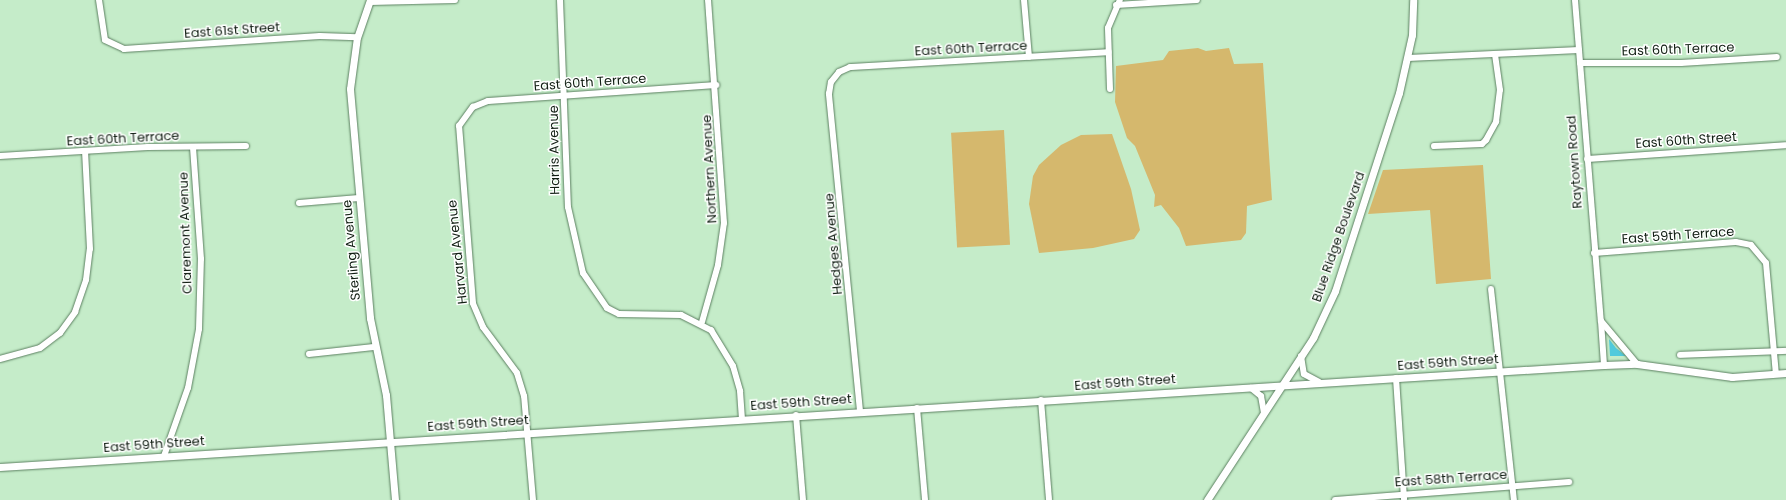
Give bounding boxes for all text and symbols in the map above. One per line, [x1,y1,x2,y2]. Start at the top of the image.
street label: East 61st Street [184,20,280,42]
street label: East 60th Terrace [914,38,1028,60]
street label: East 60th Terrace [1621,40,1735,60]
street label: East 60th Terrace [533,71,647,95]
street label: Harris Avenue [546,105,564,195]
street label: Northern Avenue [699,114,721,224]
street label: Raytown Road [1564,115,1586,209]
street label: East 60th Terrace [66,128,180,150]
street label: East 60th Street [1635,130,1737,152]
street label: Blue Ridge Boulevard [1309,170,1369,304]
street label: Claremont Avenue [176,172,196,294]
street label: Hedges Avenue [822,193,846,295]
street label: Sterling Avenue [340,199,364,301]
street label: Harvard Avenue [445,199,471,305]
street label: East 59th Terrace [1621,224,1735,248]
street label: East 59th Street [1397,352,1499,374]
street label: East 59th Street [1074,372,1176,394]
street label: East 59th Street [750,392,852,414]
street label: East 59th Street [427,413,529,435]
street label: East 59th Street [103,434,205,456]
street label: East 58th Terrace [1394,467,1508,491]

